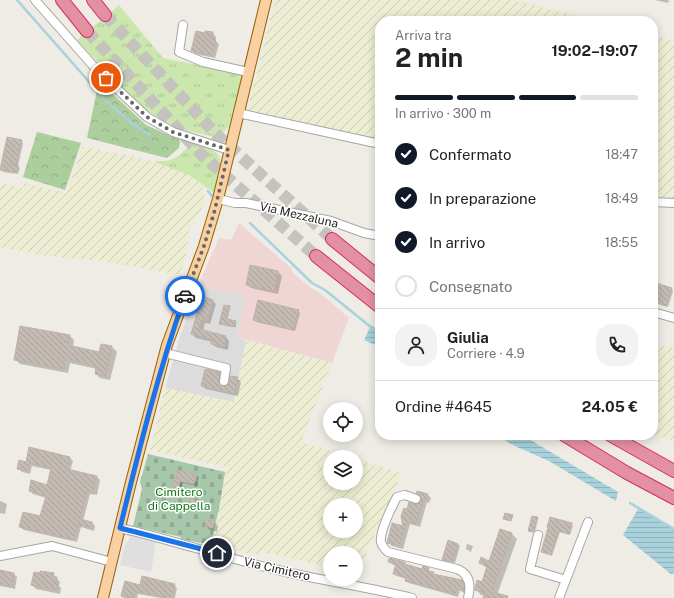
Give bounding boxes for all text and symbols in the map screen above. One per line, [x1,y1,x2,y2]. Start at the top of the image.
text: Arriva tra [395,28,451,43]
text: 2 min [395,42,463,73]
text: 19:02–19:07 [551,42,638,59]
pin [89,61,123,95]
icon: bag [95,67,117,89]
text: In arrivo · 300 m [395,106,491,121]
icon: check [395,143,417,165]
text: Confermato [429,146,511,163]
text: 18:47 [605,147,638,162]
icon: check [395,187,417,209]
text: In preparazione [429,190,536,207]
text: 18:49 [605,191,638,206]
street label: Via Mezzaluna [258,199,340,231]
icon: check [395,231,417,253]
text: In arrivo [429,234,485,251]
text: 18:55 [605,235,638,250]
courier [165,276,205,316]
text: Consegnato [429,278,512,295]
icon: car [174,285,196,307]
button: person [395,324,437,366]
button: phone [596,324,638,366]
text: Giulia [447,329,489,346]
text: Corriere · 4.9 [447,346,525,361]
text: Ordine #4645 [395,398,492,415]
text: 24.05 € [582,398,638,415]
map controls [323,402,363,586]
button: locate [323,402,363,442]
button: layers [323,450,363,490]
park label: Cimitero di Cappella [148,485,210,513]
button: + [323,498,363,538]
pin [200,536,234,570]
icon: home [206,542,228,564]
button: − [323,546,363,586]
street label: Via Cimitero [242,555,312,584]

